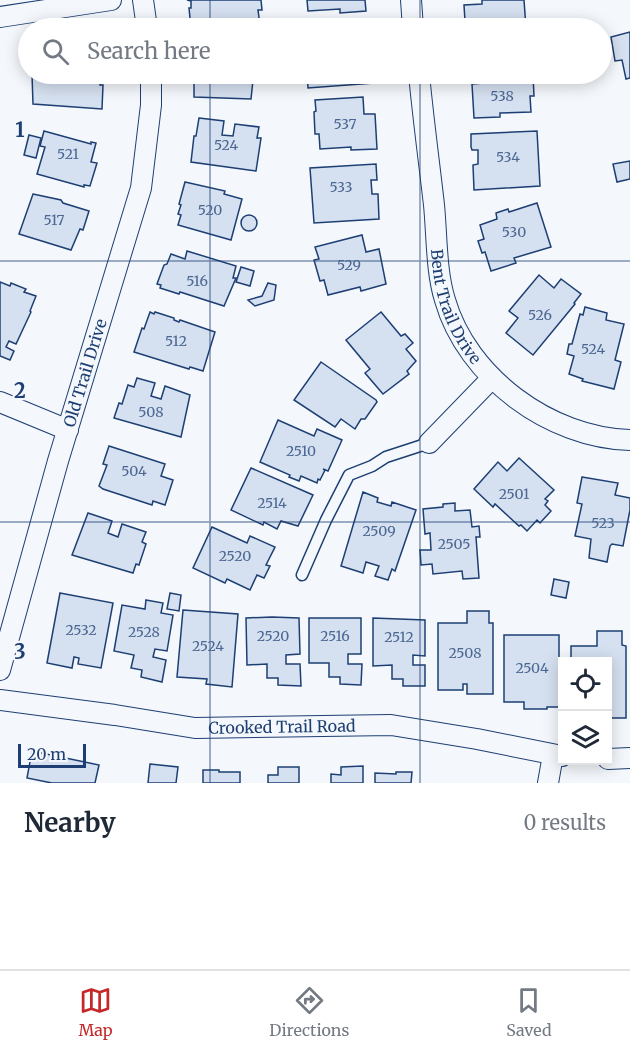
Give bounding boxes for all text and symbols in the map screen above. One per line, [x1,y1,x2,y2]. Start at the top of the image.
search box [18,18,612,84]
icon: search [39,35,72,68]
text: Search here [87,37,210,65]
house number: 538 [490,87,514,105]
house number: 537 [333,115,357,133]
text: 1 [15,117,25,142]
house number: 524 [214,136,238,154]
house number: 521 [57,145,79,163]
house number: 534 [496,148,520,166]
house number: 533 [330,178,352,196]
house number: 520 [198,201,222,219]
house number: 517 [44,211,65,229]
house number: 530 [502,223,526,241]
street label: Bent Trail Drive [427,248,486,368]
house number: 529 [337,256,361,274]
house number: 516 [186,272,208,290]
house number: 526 [528,306,552,324]
street label: Old Trail Drive [59,316,111,429]
house number: 512 [165,332,187,350]
house number: 524 [581,340,605,358]
text: 2 [14,378,26,403]
house number: 508 [138,403,164,421]
house number: 2510 [286,442,316,460]
house number: 504 [121,462,147,480]
house number: 2501 [499,485,529,503]
house number: 2514 [257,494,287,512]
house number: 523 [591,514,615,532]
house number: 2509 [362,522,396,540]
house number: 2505 [438,535,470,553]
house number: 2520 [219,547,251,565]
house number: 2532 [65,621,97,639]
house number: 2528 [128,623,160,641]
house number: 2520 [257,627,289,645]
house number: 2516 [320,627,350,645]
house number: 2512 [384,628,414,646]
house number: 2524 [192,637,224,655]
text: 3 [14,639,26,664]
house number: 2508 [448,644,482,662]
map controls [558,657,612,765]
button: locate [558,657,612,711]
house number: 2504 [515,659,549,677]
button: layers [558,711,612,765]
street label: Crooked Trail Road [208,716,356,738]
scale bar [18,741,86,768]
text: 20 m [27,744,66,764]
text: Nearby [24,806,116,839]
text: 0 results [523,810,606,835]
tab: Map [78,984,113,1040]
tab: Directions [269,984,349,1040]
tab: Saved [506,984,552,1040]

